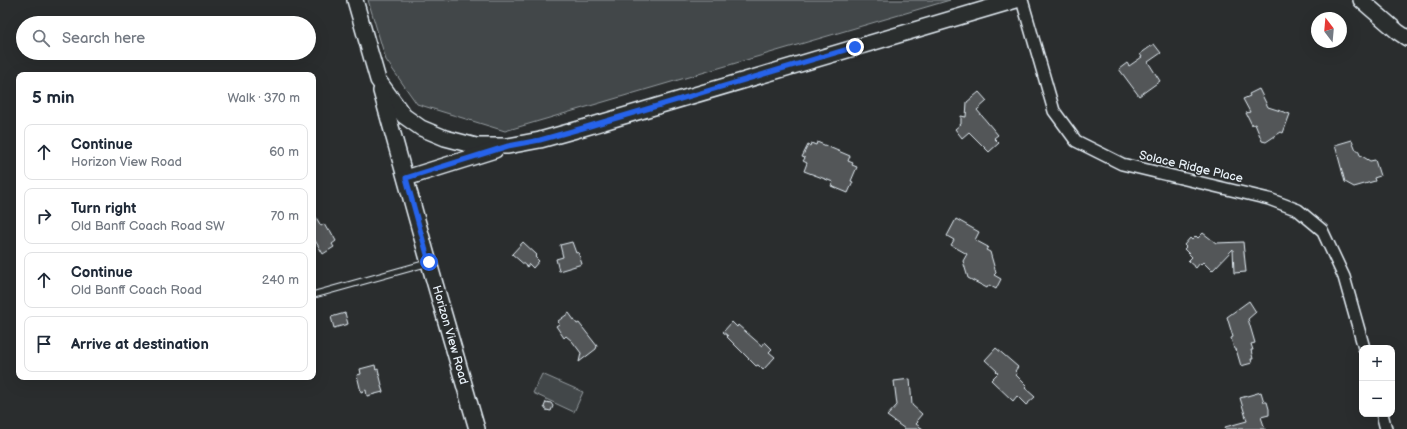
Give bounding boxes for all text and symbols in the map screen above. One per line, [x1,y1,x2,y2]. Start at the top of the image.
north arrow [1311,12,1347,48]
search box [16,16,316,60]
icon: search [30,27,52,49]
text: Search here [62,29,145,48]
route end [846,38,864,56]
text: 5 min [32,88,75,108]
text: Walk · 370 m [227,90,300,106]
text: Continue [71,135,133,154]
icon: ahead [33,141,55,163]
text: 60 m [269,144,299,160]
street label: Solace Ridge Place [1138,148,1244,186]
text: Horizon View Road [71,154,182,170]
text: Turn right [71,199,136,218]
icon: right [33,205,55,227]
text: 70 m [271,208,299,224]
text: Old Banff Coach Road SW [71,218,225,234]
route start [420,253,438,271]
text: Continue [71,263,133,282]
icon: ahead [33,269,55,291]
text: 240 m [262,272,299,288]
text: Old Banff Coach Road [71,282,202,298]
street label: Horizon View Road [429,284,471,386]
icon: arrive [33,333,55,355]
text: Arrive at destination [71,335,209,354]
map controls [1359,345,1395,417]
button: + [1359,345,1395,381]
button: − [1359,381,1395,417]

